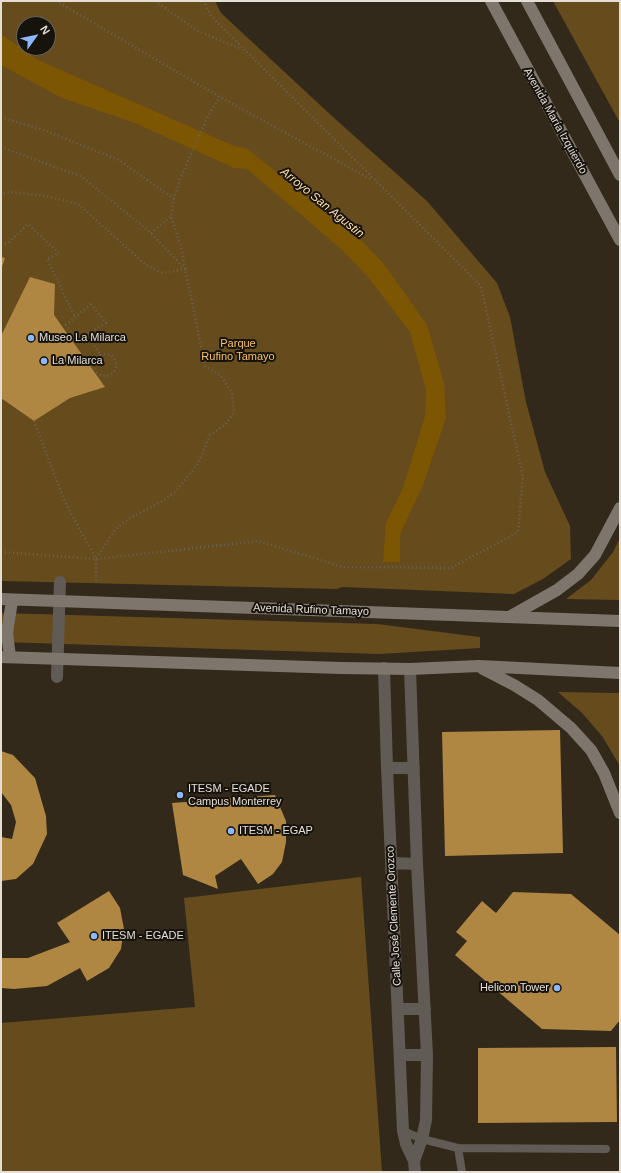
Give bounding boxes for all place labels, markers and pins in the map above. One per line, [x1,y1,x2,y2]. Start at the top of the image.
place label: Museo La Milarca [39,331,126,345]
marker: Museo La Milarca [26,333,36,343]
place label: La Milarca [52,354,103,368]
marker: La Milarca [39,356,49,366]
place label: ITESM - EGADE Campus Monterrey [188,782,282,808]
marker: ITESM - EGADE Campus Monterrey [175,790,185,800]
place label: ITESM - EGAP [239,824,313,838]
marker: ITESM - EGAP [226,826,236,836]
place label: ITESM - EGADE [102,929,184,943]
marker: ITESM - EGADE [89,931,99,941]
place label: Helicon Tower [480,981,549,995]
marker: Helicon Tower [552,983,562,993]

